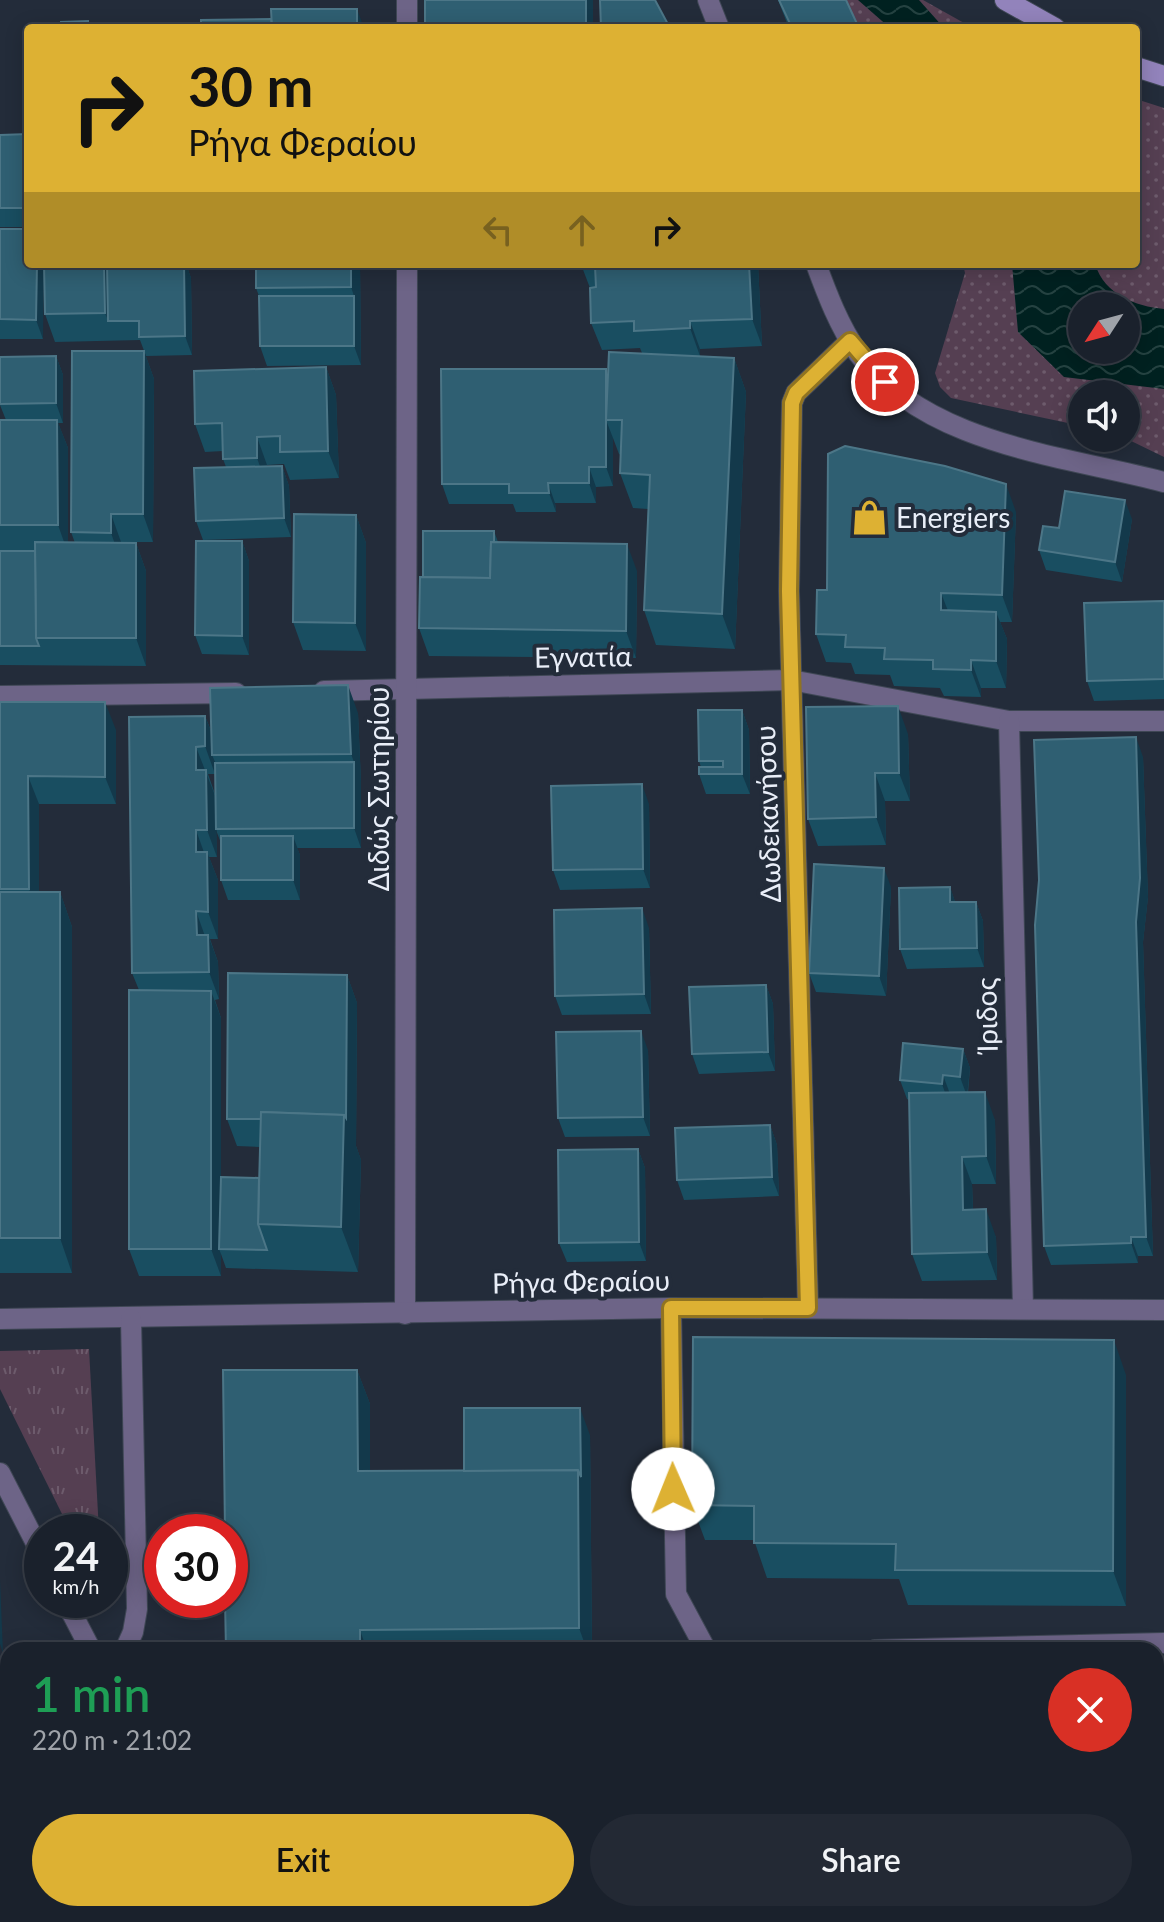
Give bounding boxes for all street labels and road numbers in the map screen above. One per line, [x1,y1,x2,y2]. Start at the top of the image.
street label: Εγνατία [534,638,633,674]
street label: Διδώς Σωτηρίου [361,687,395,891]
street label: Δωδεκανήσου [747,725,787,903]
street label: Ίριδος [968,977,1004,1056]
street label: Ρήγα Φεραίου [492,1262,670,1300]

